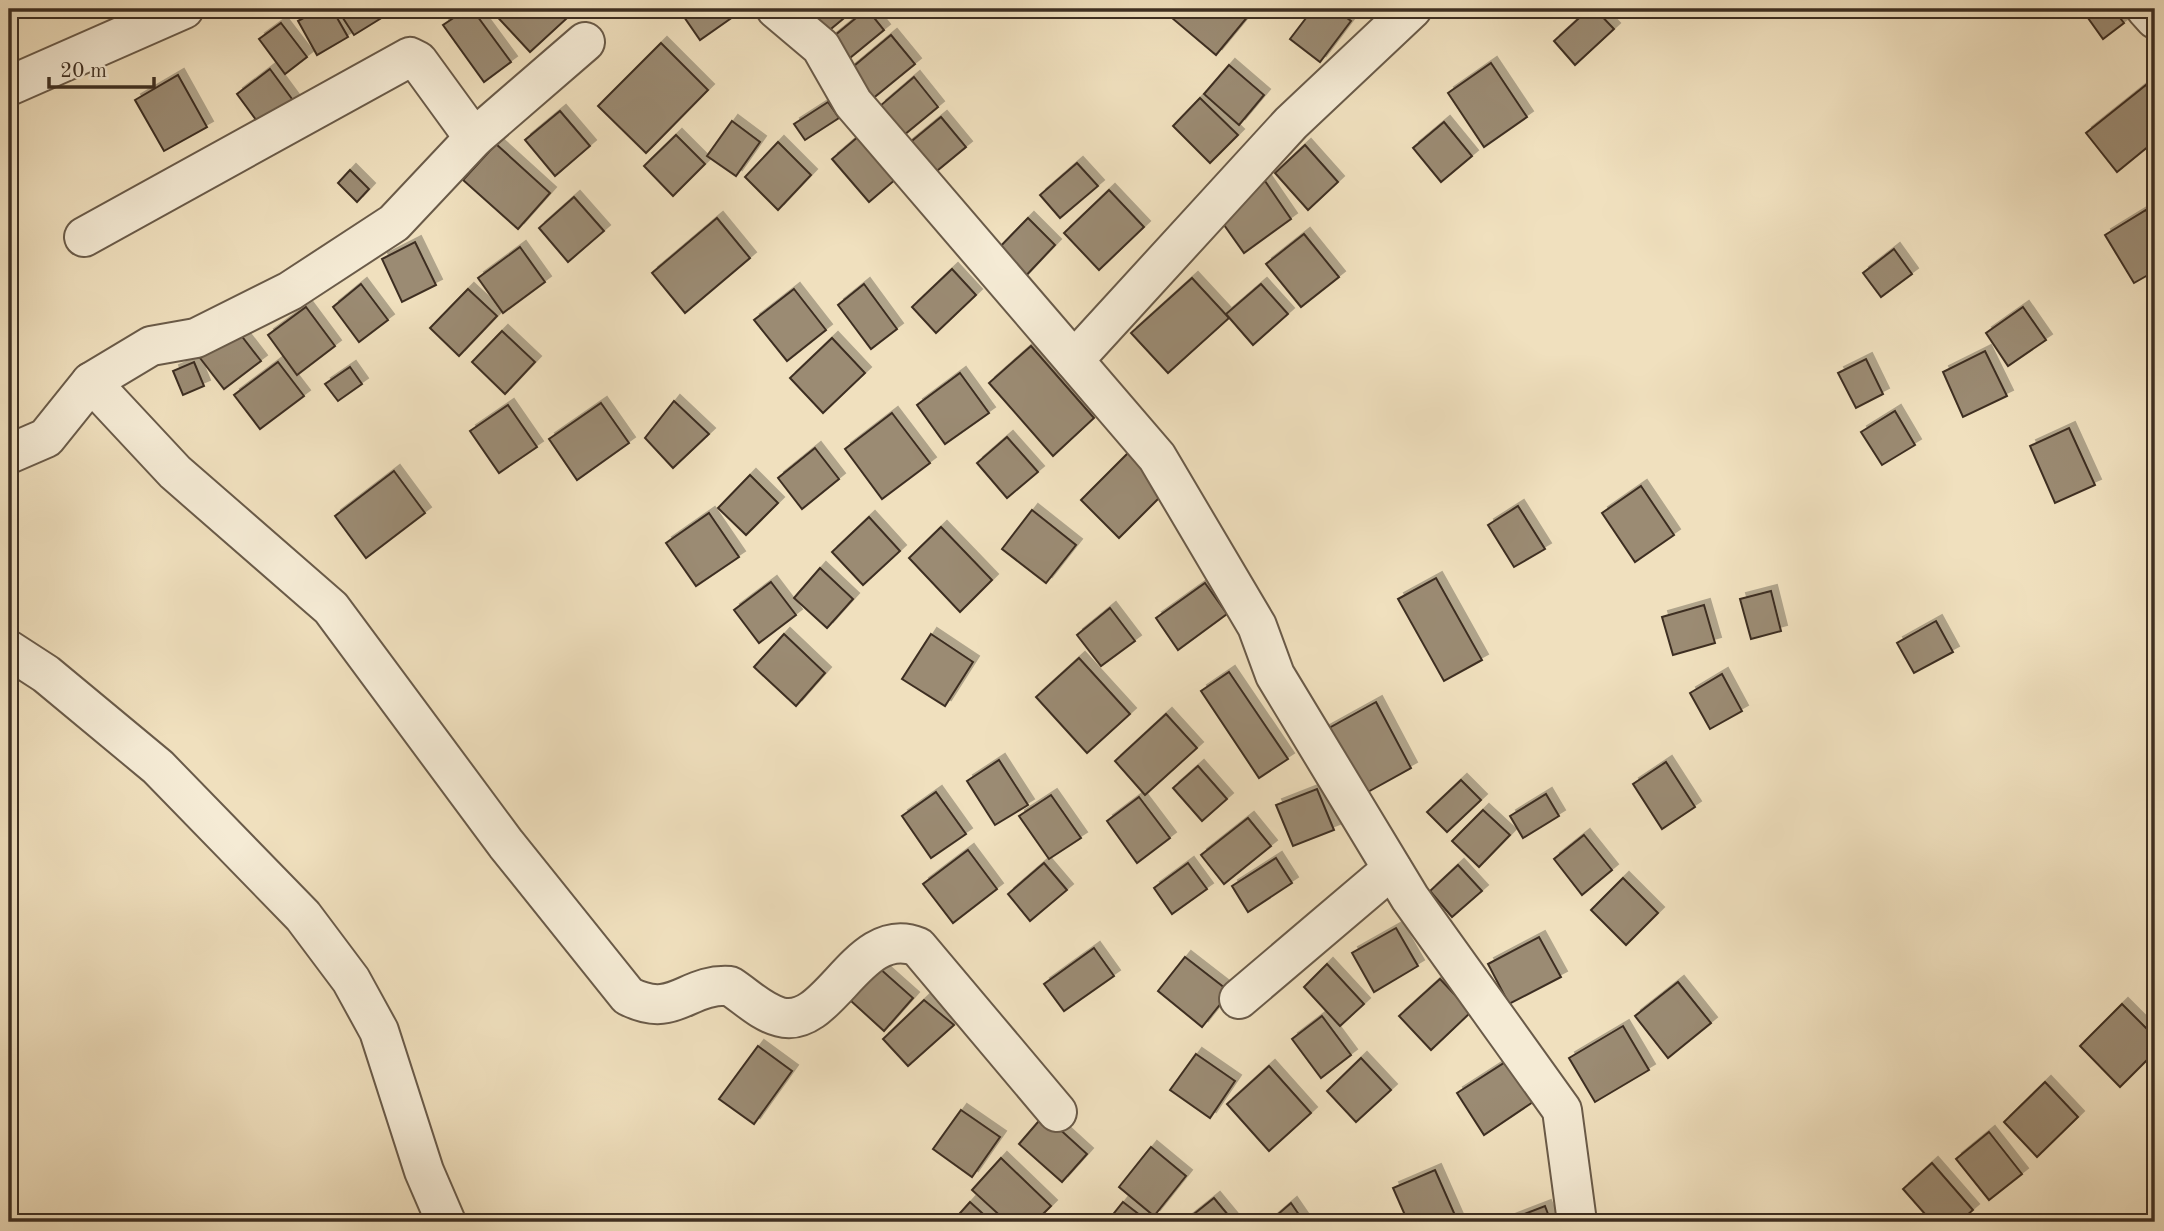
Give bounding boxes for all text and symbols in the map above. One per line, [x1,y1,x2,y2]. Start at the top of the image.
scale bar [49,46,154,90]
text: 20 m [60,61,107,82]

